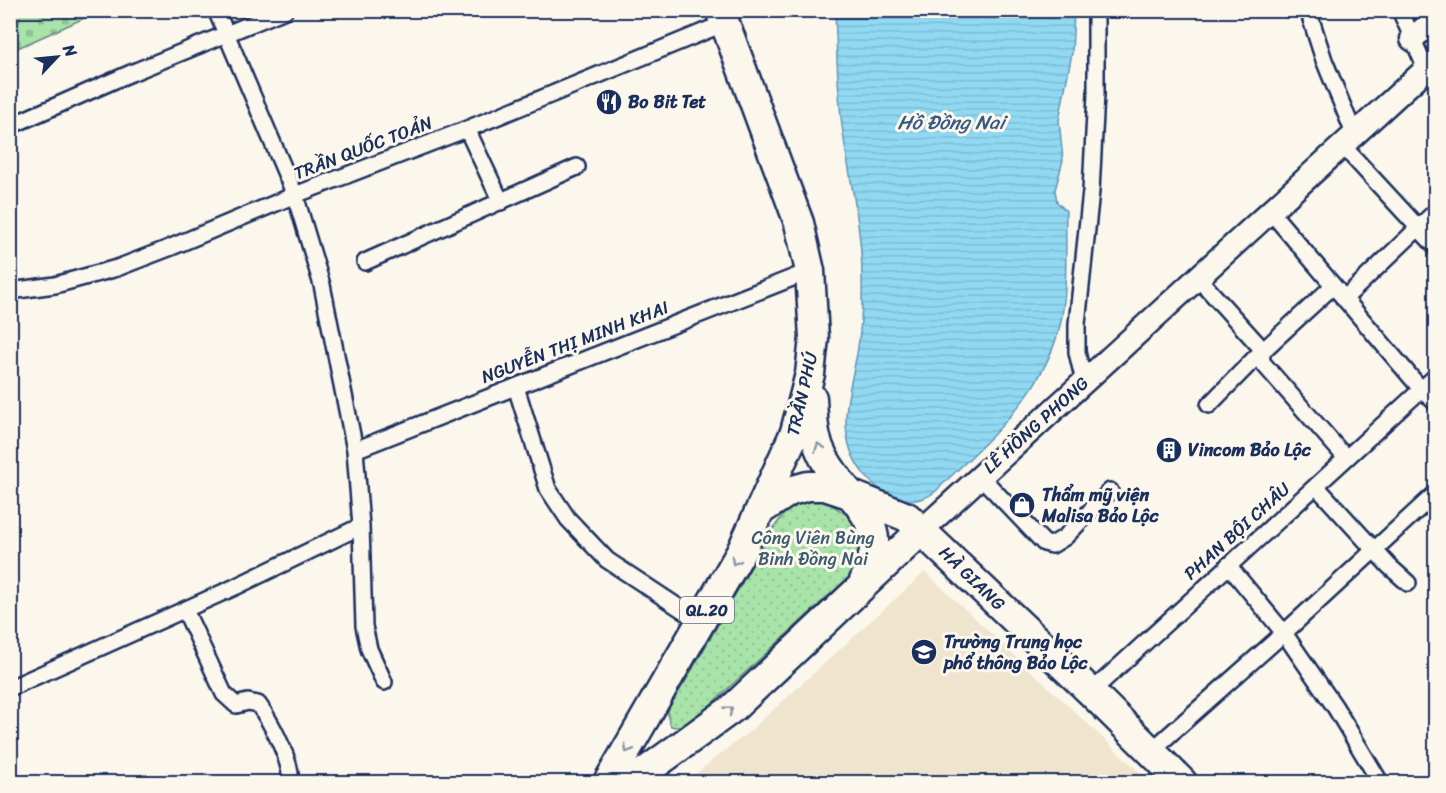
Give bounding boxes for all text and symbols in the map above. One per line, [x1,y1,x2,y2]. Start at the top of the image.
north arrow [27,27,87,87]
text: N [54,38,86,63]
place label: Bo Bit Tet [628,86,706,118]
restaurant icon: Bo Bit Tet [594,87,624,117]
water label: Hồ Đồng Nai [897,105,1009,140]
street label: TRẦN QUỐC TOẢN [289,107,438,189]
street label: NGUYỄN THỊ MINH KHAI [476,291,674,393]
street label: TRẦN PHÚ [777,348,827,439]
street label: LÊ HỒNG PHONG [975,368,1097,482]
place label: Vincom Bảo Lộc [1188,434,1312,466]
building icon: Vincom Bảo Lộc [1154,435,1184,465]
one-way arrow [814,442,827,453]
street label: PHAN BỘI CHÂU [1176,474,1298,588]
place label: Thẩm mỹ viện Malisa Bảo Lộc [1041,479,1159,532]
shop icon: Thẩm mỹ viện Malisa Bảo Lộc [1007,490,1037,520]
park label: Công Viên Bùng Binh Đồng Nai [751,522,875,575]
street label: HÀ GIANG [931,538,1014,619]
one-way arrow [731,555,743,566]
road number: QL.20 [680,597,734,623]
place label: Trường Trung học phổ thông Bảo Lộc [943,626,1088,679]
school or university icon: Trường Trung học phổ thông Bảo Lộc [909,637,939,667]
one-way arrow [722,707,733,718]
one-way arrow [624,743,635,753]

